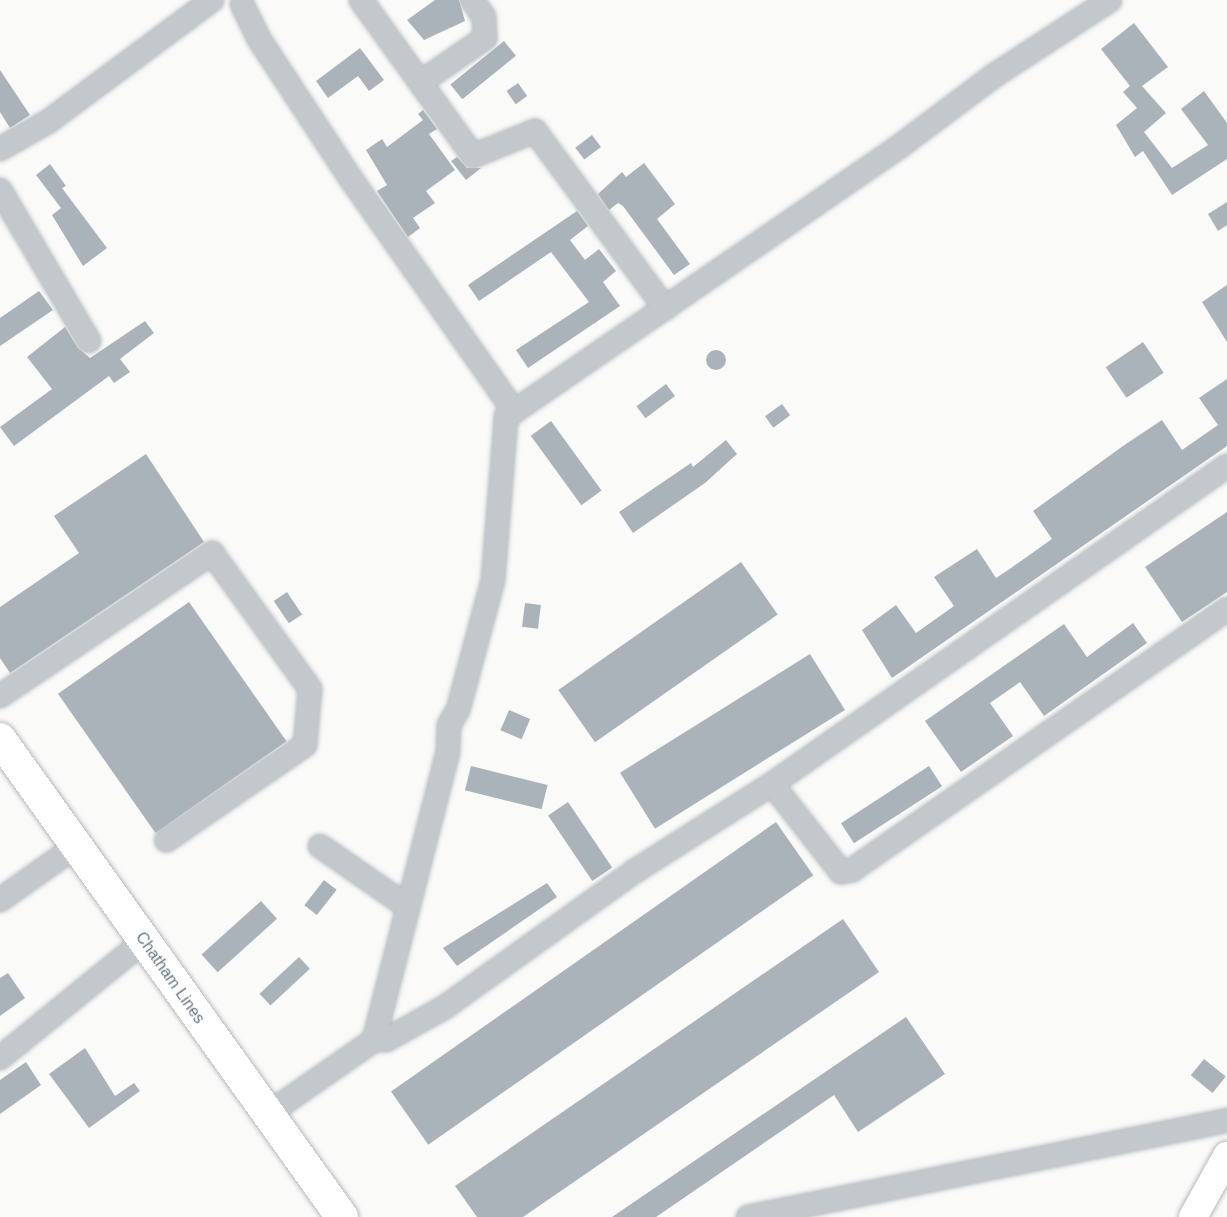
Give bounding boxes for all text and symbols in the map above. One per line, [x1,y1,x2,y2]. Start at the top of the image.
street label: Chatham Lines [131,928,209,1028]

